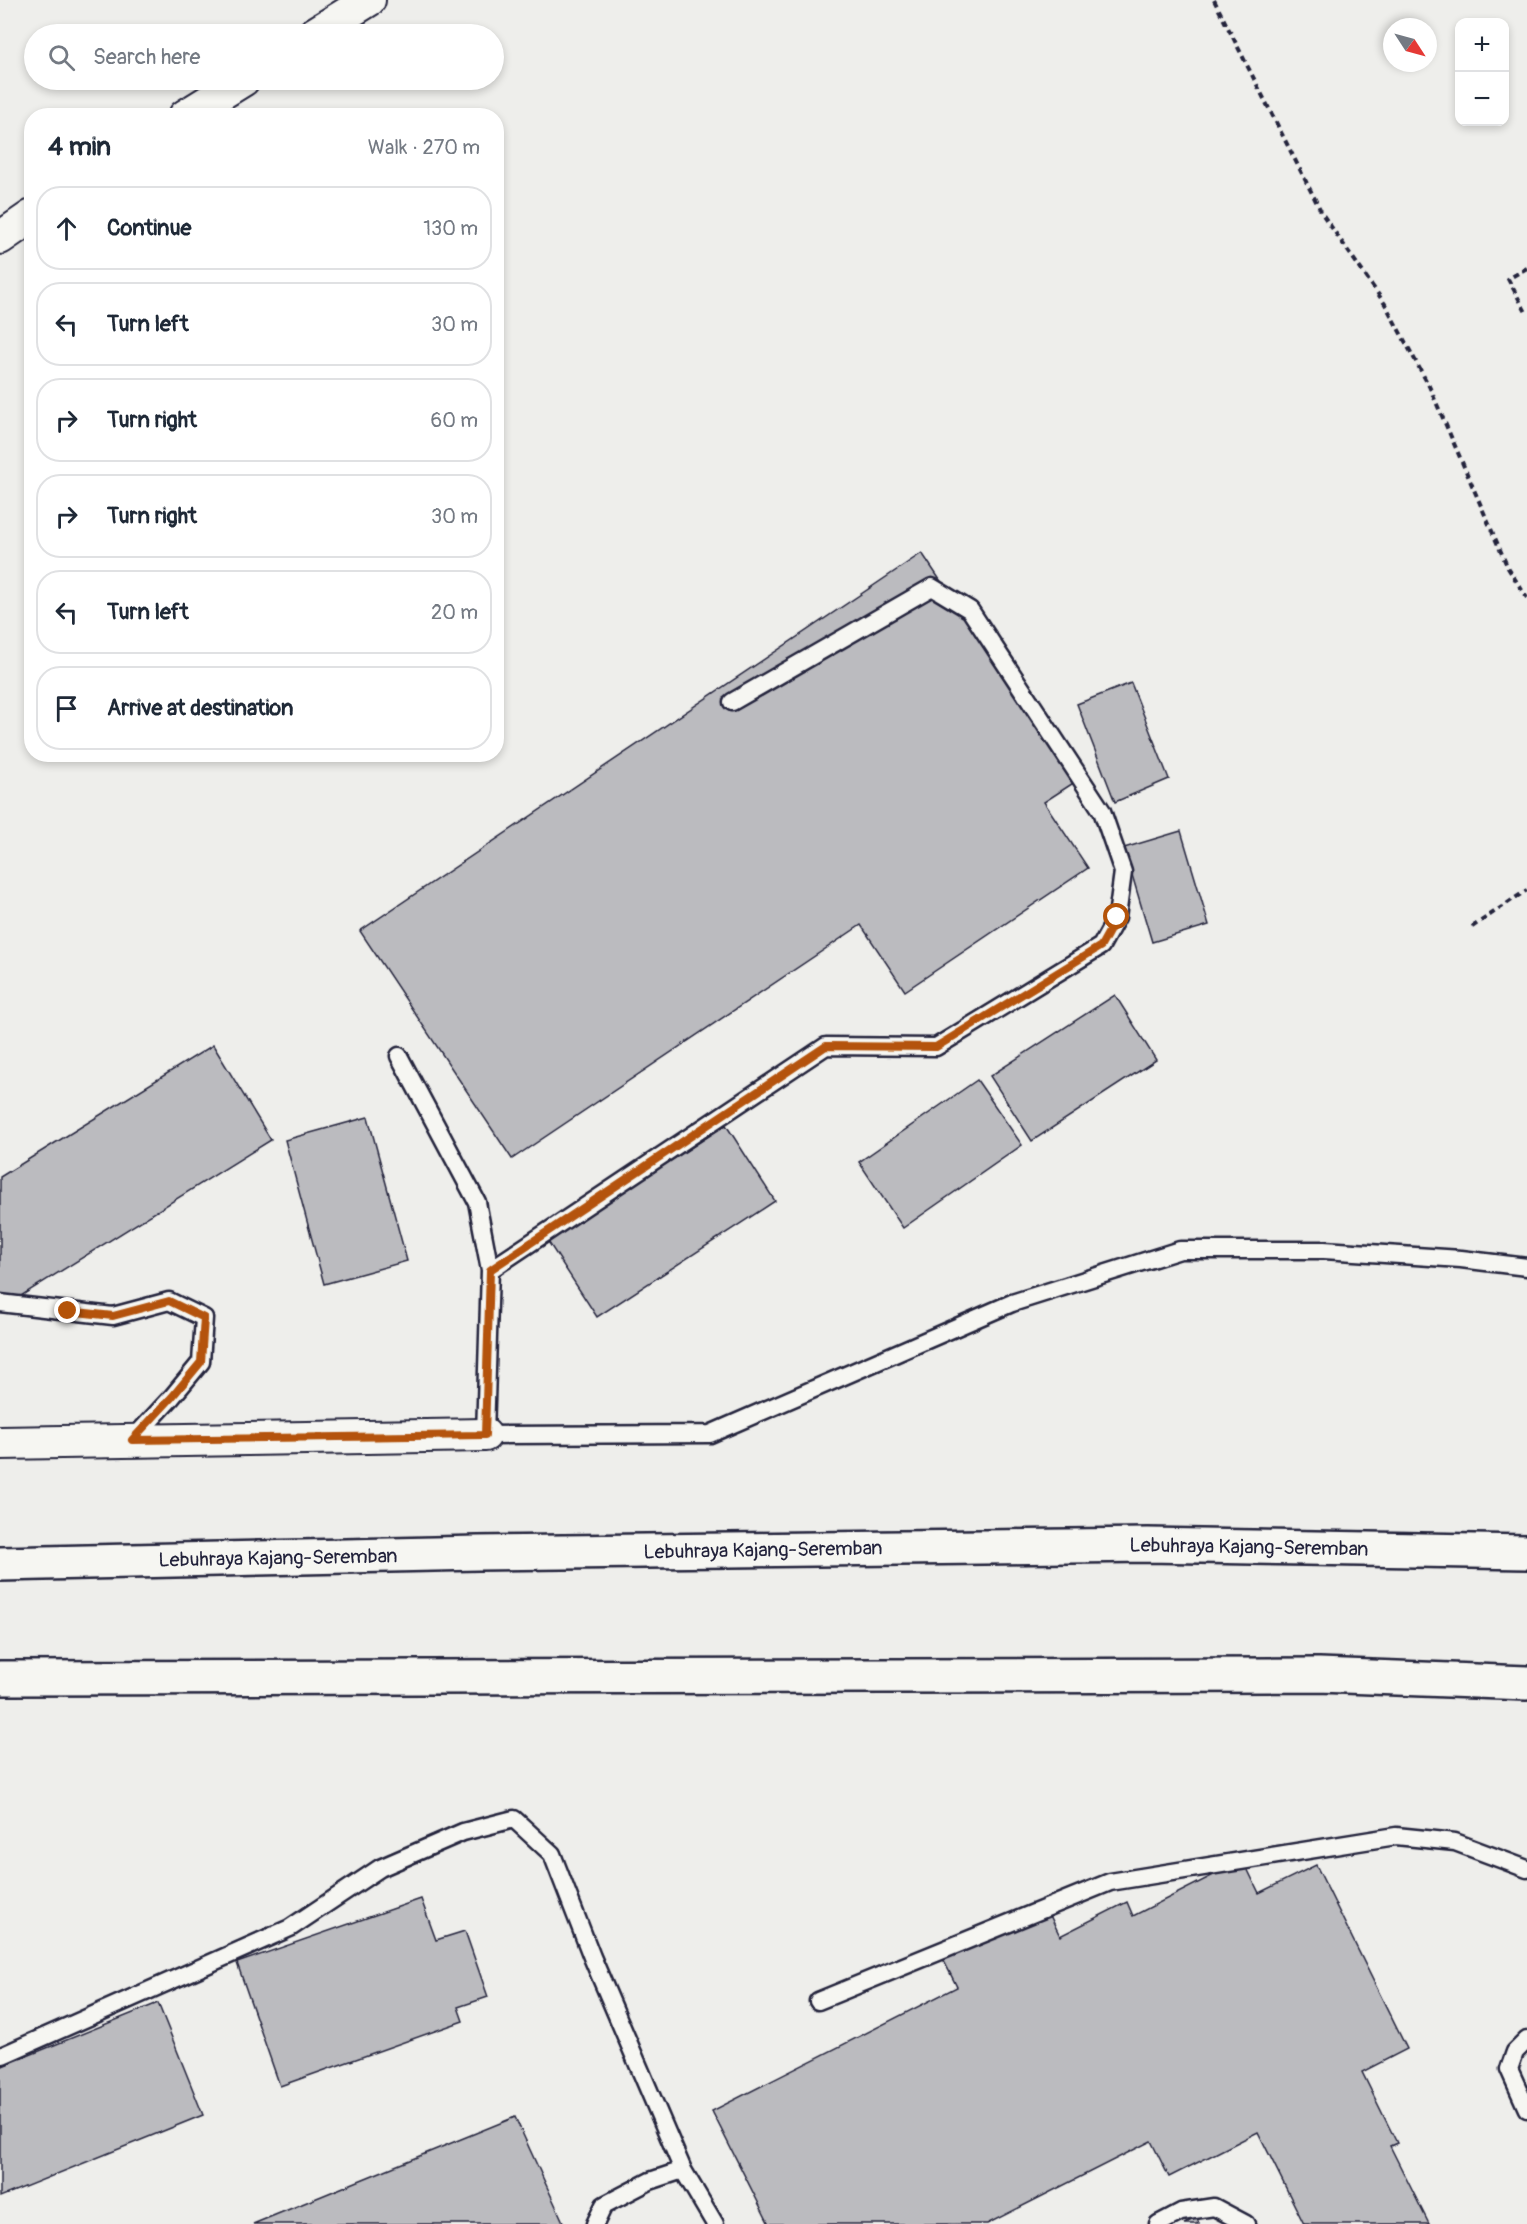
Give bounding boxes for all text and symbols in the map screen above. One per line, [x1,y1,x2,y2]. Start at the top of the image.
north arrow [1383,18,1437,72]
map controls [1455,18,1509,126]
button: + [1455,18,1509,72]
search box [24,24,504,90]
icon: search [45,41,78,74]
text: Search here [93,43,200,71]
button: − [1455,72,1509,126]
text: 4 min [48,131,111,163]
text: Walk · 270 m [368,135,480,160]
icon: ahead [50,212,83,245]
text: Continue [107,214,191,242]
text: 130 m [423,216,478,241]
icon: left [50,308,83,341]
text: Turn left [107,310,189,338]
text: 30 m [431,312,478,337]
icon: right [50,404,83,437]
text: Turn right [107,406,197,434]
text: 60 m [431,408,478,433]
icon: right [50,500,83,533]
text: Turn right [107,502,197,530]
text: 30 m [431,504,478,529]
icon: left [50,596,83,629]
text: Turn left [107,598,189,626]
text: 20 m [431,600,478,625]
icon: arrive [50,692,83,725]
text: Arrive at destination [107,694,293,722]
route start [1103,903,1129,929]
route end [54,1297,80,1323]
street label: Lebuhraya Kajang-Seremban [1129,1532,1369,1562]
street label: Lebuhraya Kajang-Seremban [643,1535,883,1565]
street label: Lebuhraya Kajang-Seremban [158,1543,398,1573]

